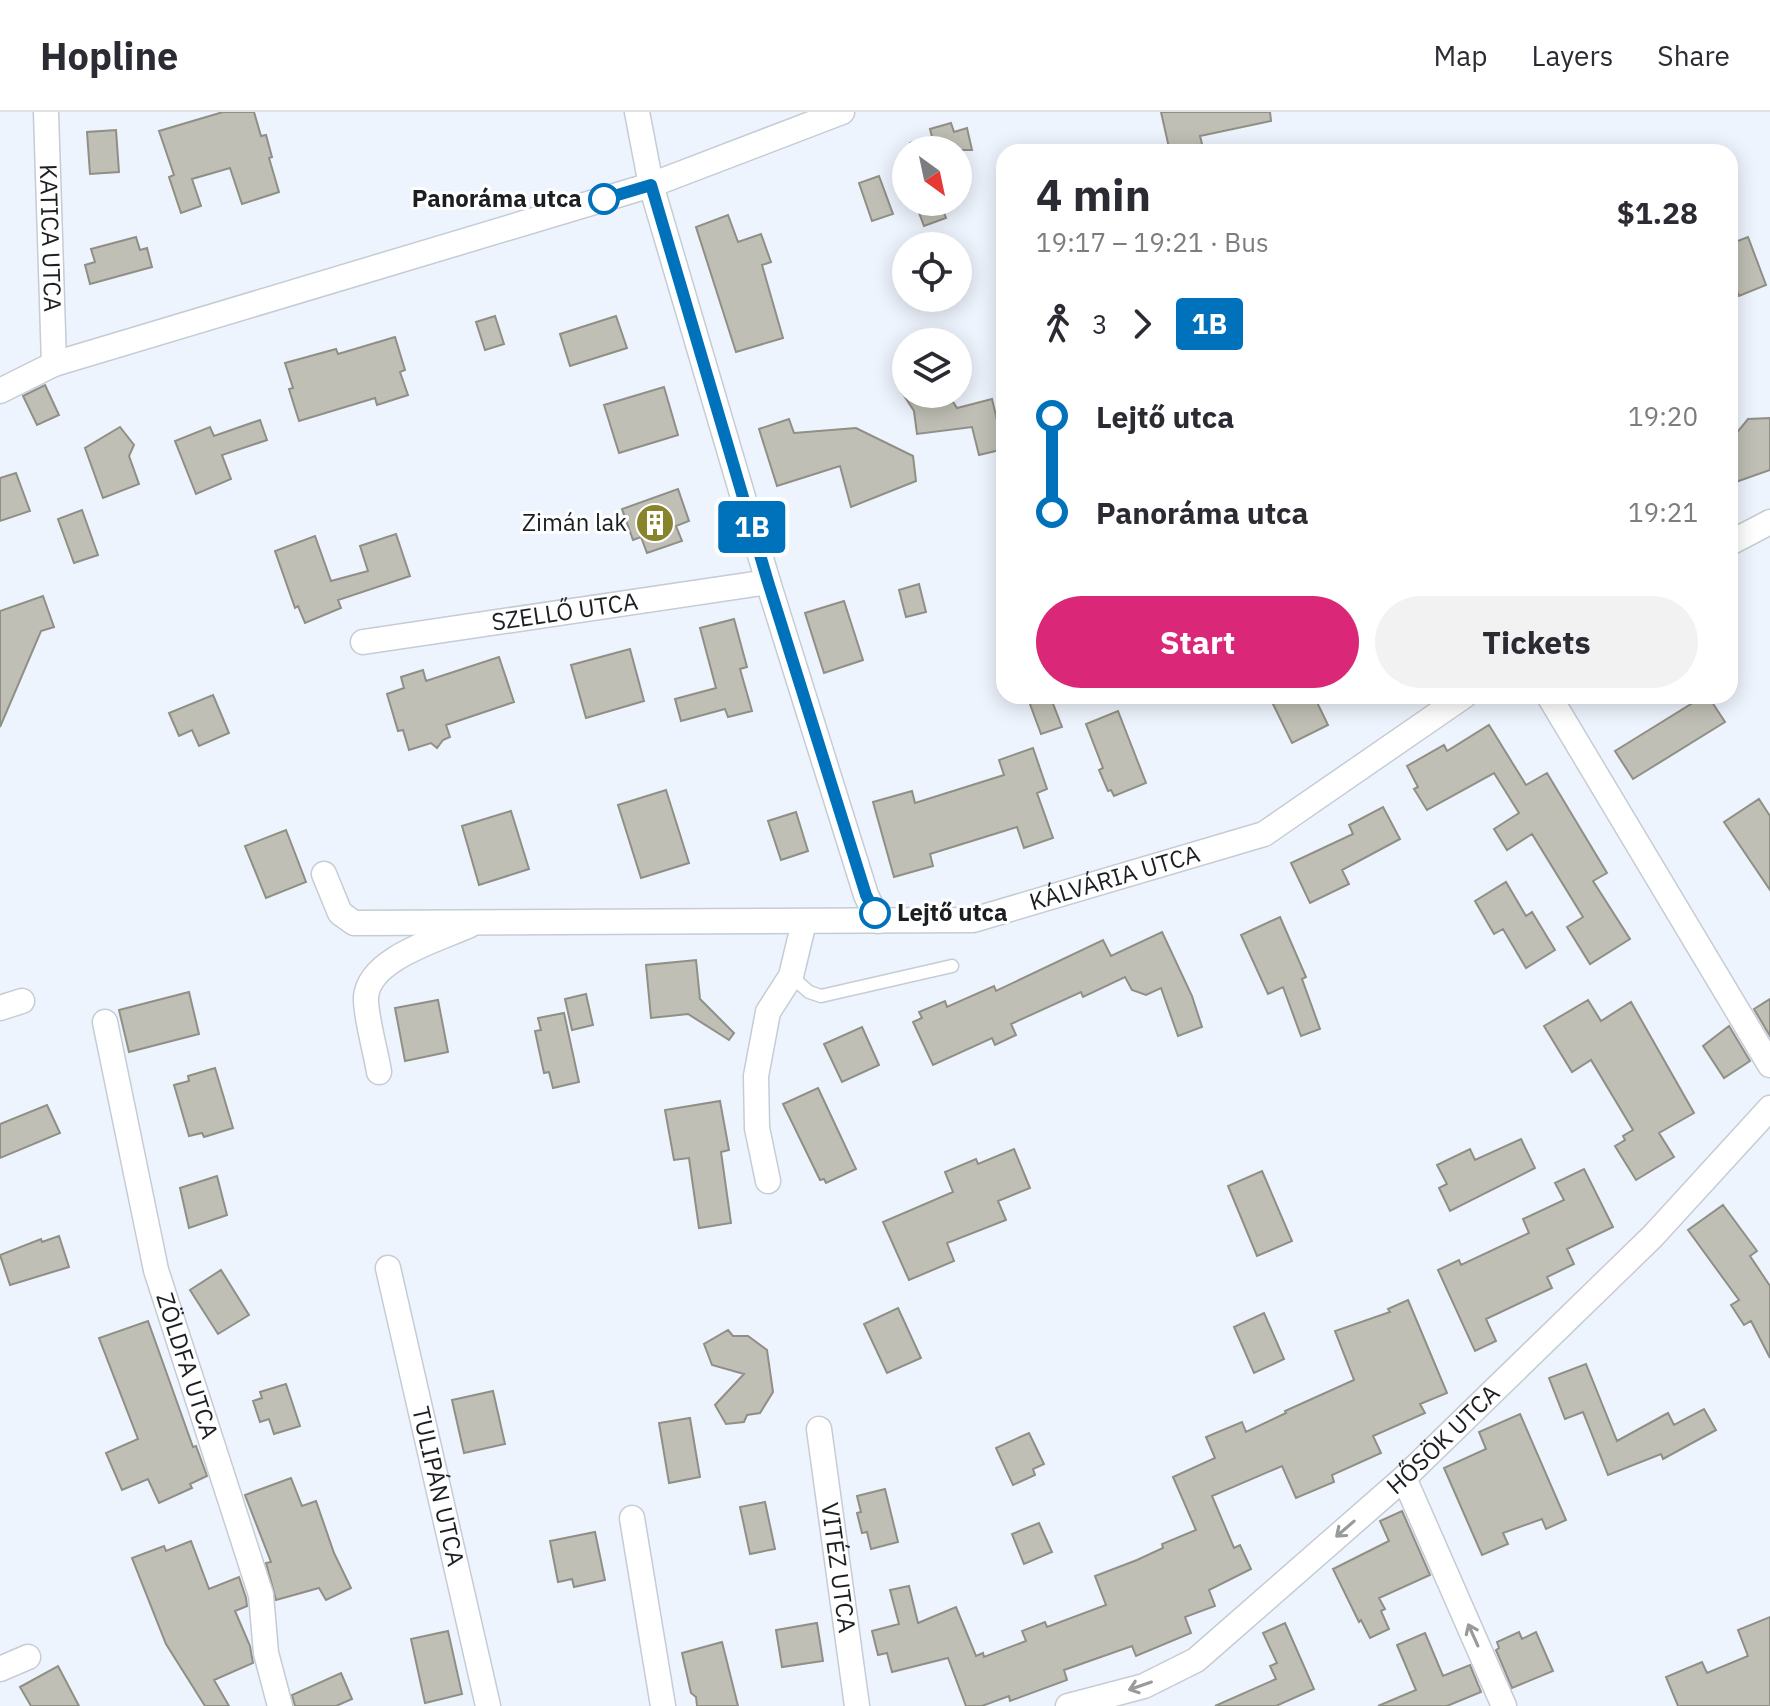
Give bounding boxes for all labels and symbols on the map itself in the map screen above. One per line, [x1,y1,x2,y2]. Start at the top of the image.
north arrow [892,136,972,216]
street label: KATICA UTCA [33,163,69,312]
place label: Panoráma utca [412,182,582,214]
marker: Panoráma utca [589,184,619,214]
line badge: 1B [716,501,788,553]
building icon: Zimán lak [634,502,676,544]
place label: Zimán lak [522,506,627,538]
street label: SZELLŐ UTCA [489,584,640,638]
street label: KÁLVÁRIA UTCA [1025,837,1203,917]
place label: Lejtő utca [897,896,1008,928]
marker: Lejtő utca [860,898,890,928]
street label: ZÖLDFA UTCA [149,1288,227,1443]
street label: HŐSÖK UTCA [1379,1377,1506,1501]
street label: TULIPÁN UTCA [405,1403,473,1569]
street label: VITÉZ UTCA [814,1500,864,1635]
one-way arrow [1336,1520,1356,1538]
one-way arrow [1464,1623,1479,1647]
one-way arrow [1128,1679,1153,1694]

